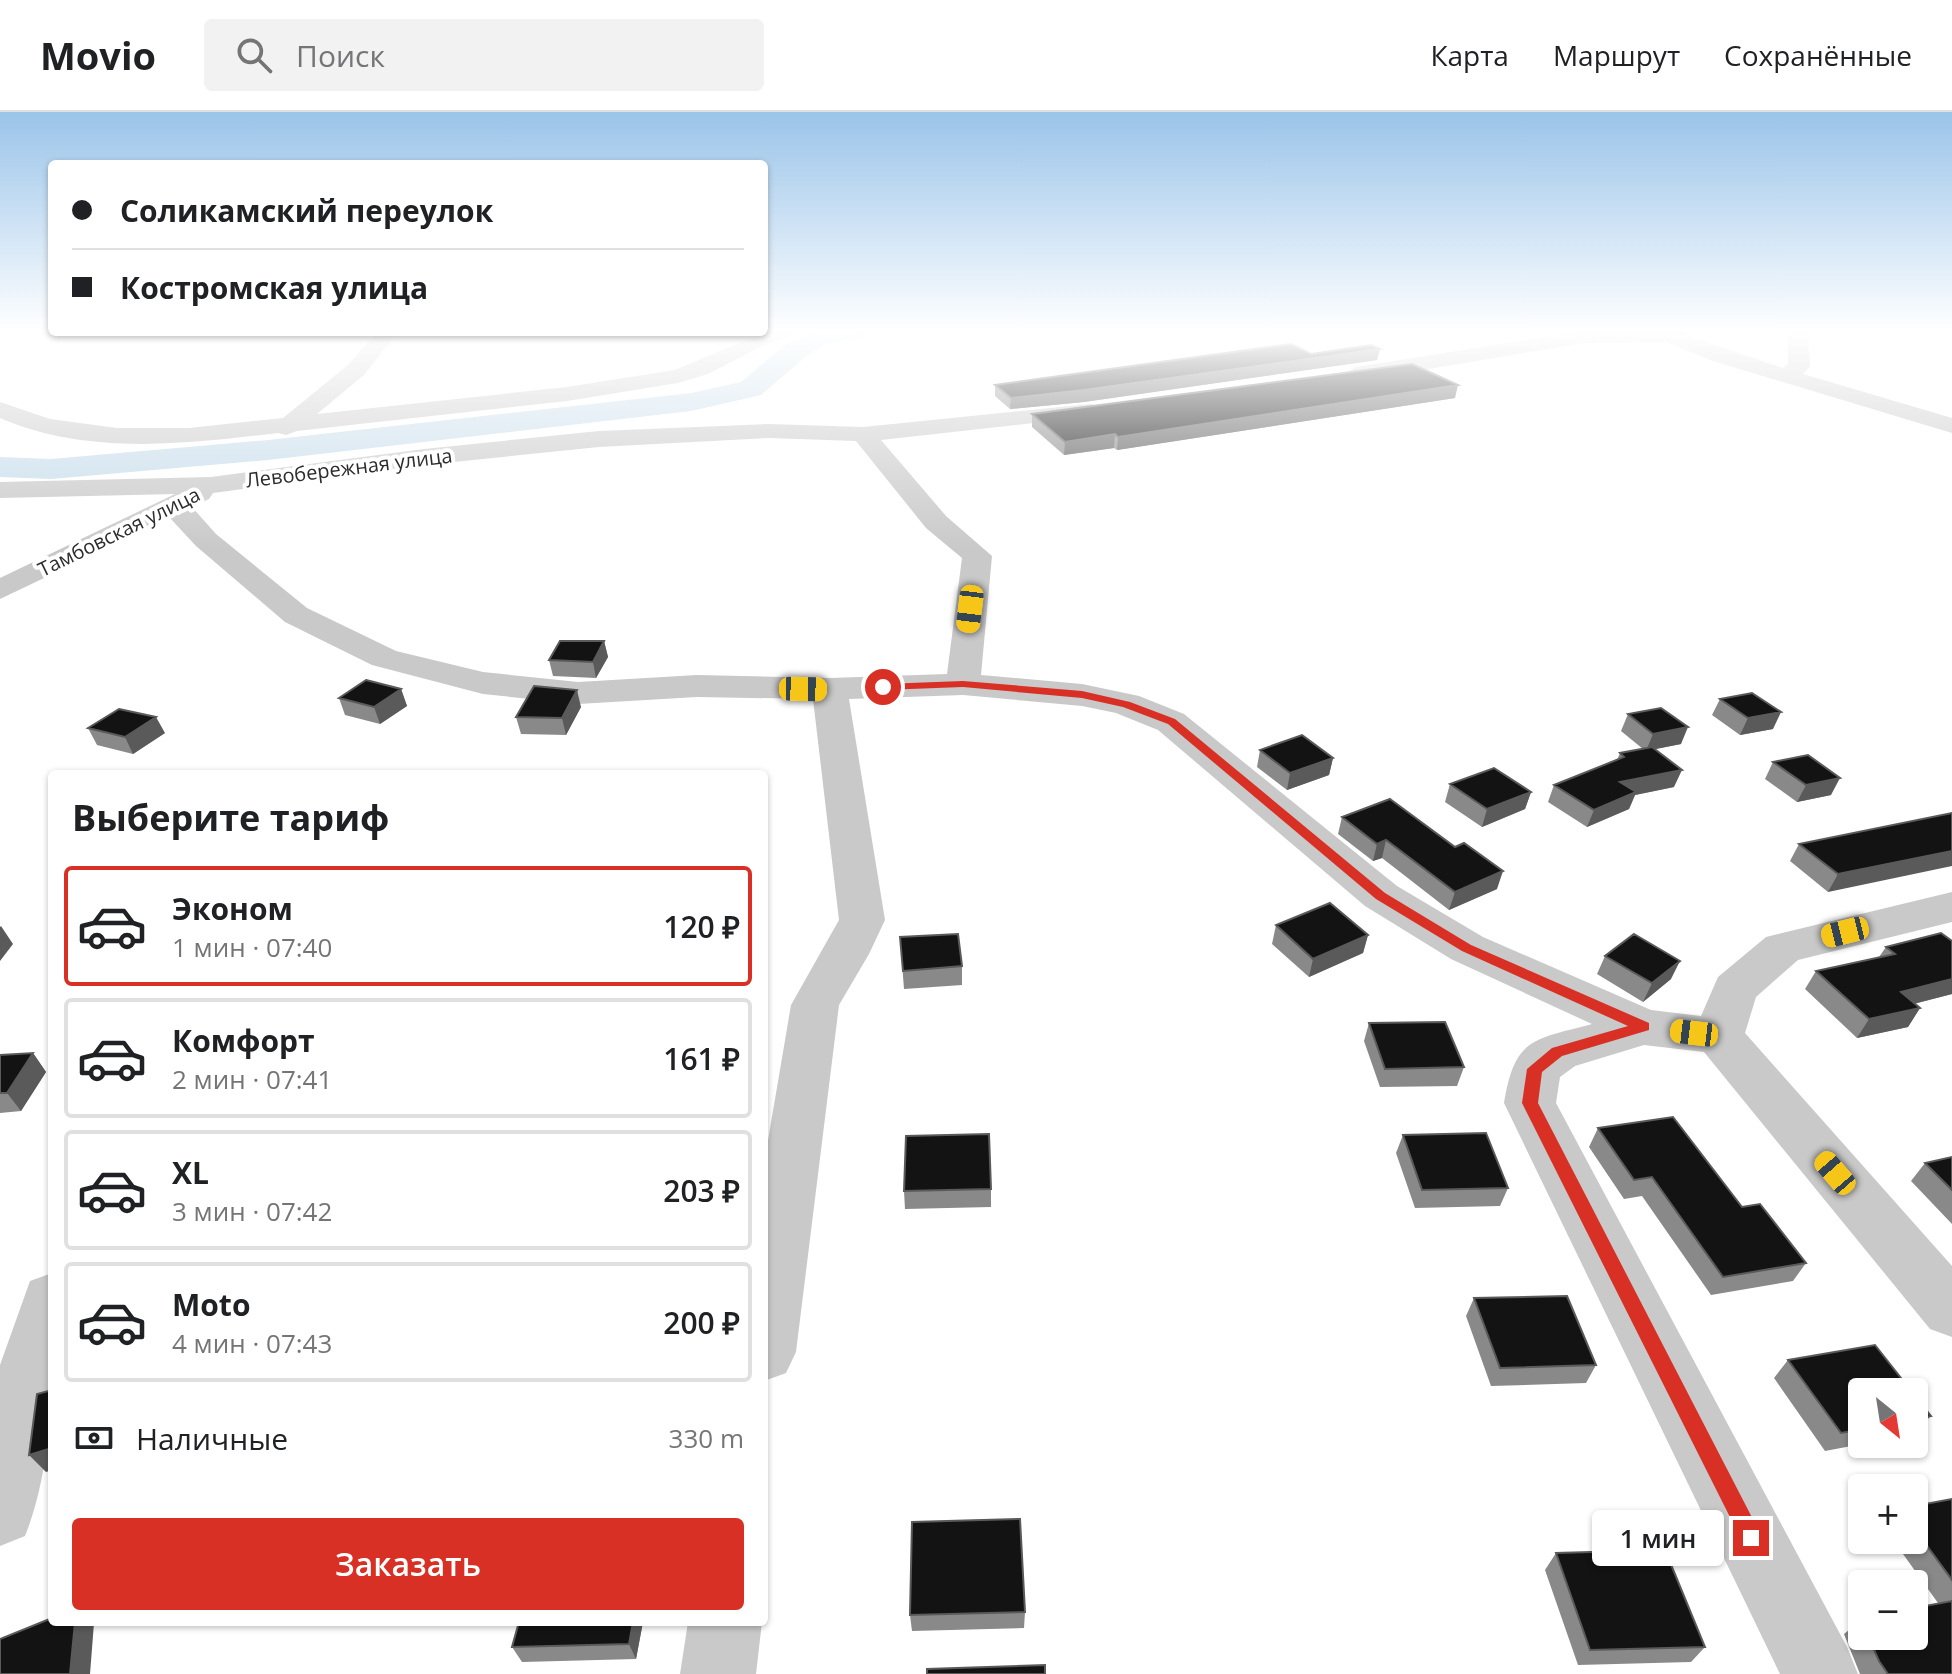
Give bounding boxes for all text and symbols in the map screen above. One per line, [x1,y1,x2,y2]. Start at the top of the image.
search box [204,19,764,91]
text: Movio [40,29,156,81]
icon: search [232,33,276,77]
text: Поиск [296,35,385,76]
text: Карта [1430,36,1509,74]
text: Маршрут [1553,36,1680,74]
text: Сохранённые [1724,36,1912,74]
text: Соликамский переулок [120,190,493,231]
text: Костромская улица [120,267,428,308]
street label: Левобережная улица [244,441,454,494]
street label: Тамбовская улица [33,481,204,583]
car [955,584,985,634]
route start [865,669,901,705]
car [779,677,827,701]
text: Выберите тариф [72,793,389,842]
text: Эконом [172,888,293,929]
icon: car [76,890,148,962]
text: 120 ₽ [663,906,740,947]
car [1819,915,1871,949]
text: 1 мин · 07:40 [172,929,332,965]
car [1669,1018,1719,1048]
text: Комфорт [172,1020,315,1061]
icon: car [76,1022,148,1094]
text: 161 ₽ [663,1038,740,1079]
text: 2 мин · 07:41 [172,1061,332,1097]
car [1810,1147,1860,1199]
text: XL [172,1152,209,1193]
icon: car [76,1154,148,1226]
text: 203 ₽ [663,1170,740,1211]
text: 3 мин · 07:42 [172,1193,332,1229]
text: Moto [172,1284,250,1325]
icon: car [76,1286,148,1358]
text: 200 ₽ [663,1302,740,1343]
text: 4 мин · 07:43 [172,1325,332,1361]
north arrow [1848,1378,1928,1458]
map controls [1848,1378,1928,1650]
icon: cash [72,1416,116,1460]
text: Наличные [136,1418,288,1459]
text: 330 m [669,1420,744,1456]
button: + [1848,1474,1928,1554]
callout: 1 мин [1591,1510,1723,1566]
button: Заказать [72,1518,744,1610]
text: 1 мин [1620,1520,1696,1556]
route end [1733,1520,1769,1556]
button: − [1848,1570,1928,1650]

